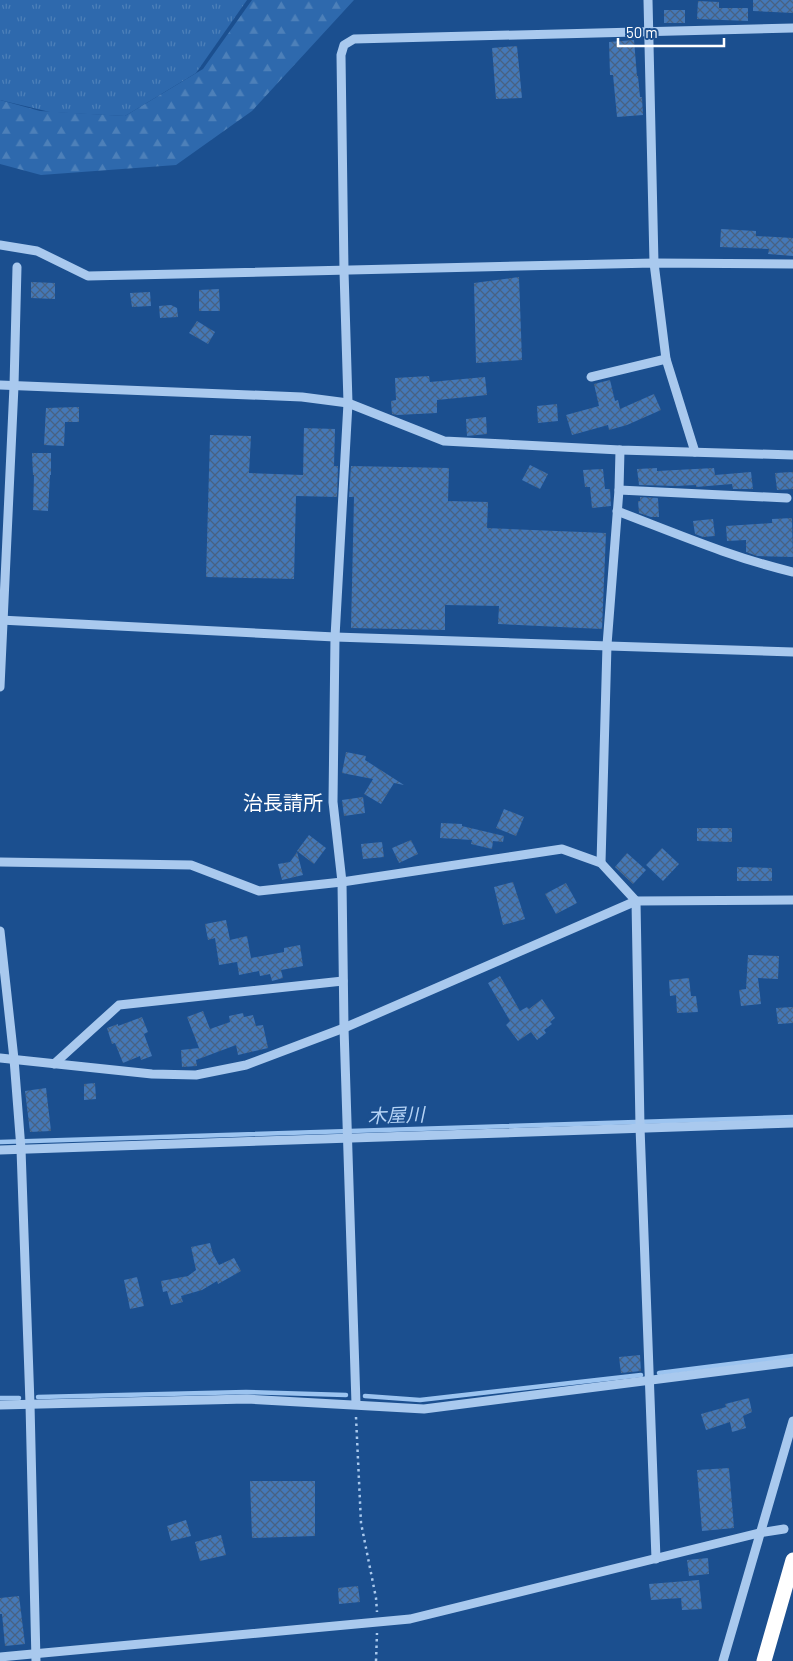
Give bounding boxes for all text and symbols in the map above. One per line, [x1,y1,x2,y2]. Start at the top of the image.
scale bar [618,15,724,47]
text: 50 m [626,23,658,41]
district label: 治長請所 [243,790,323,814]
water label: 木屋川 [367,1102,427,1127]

